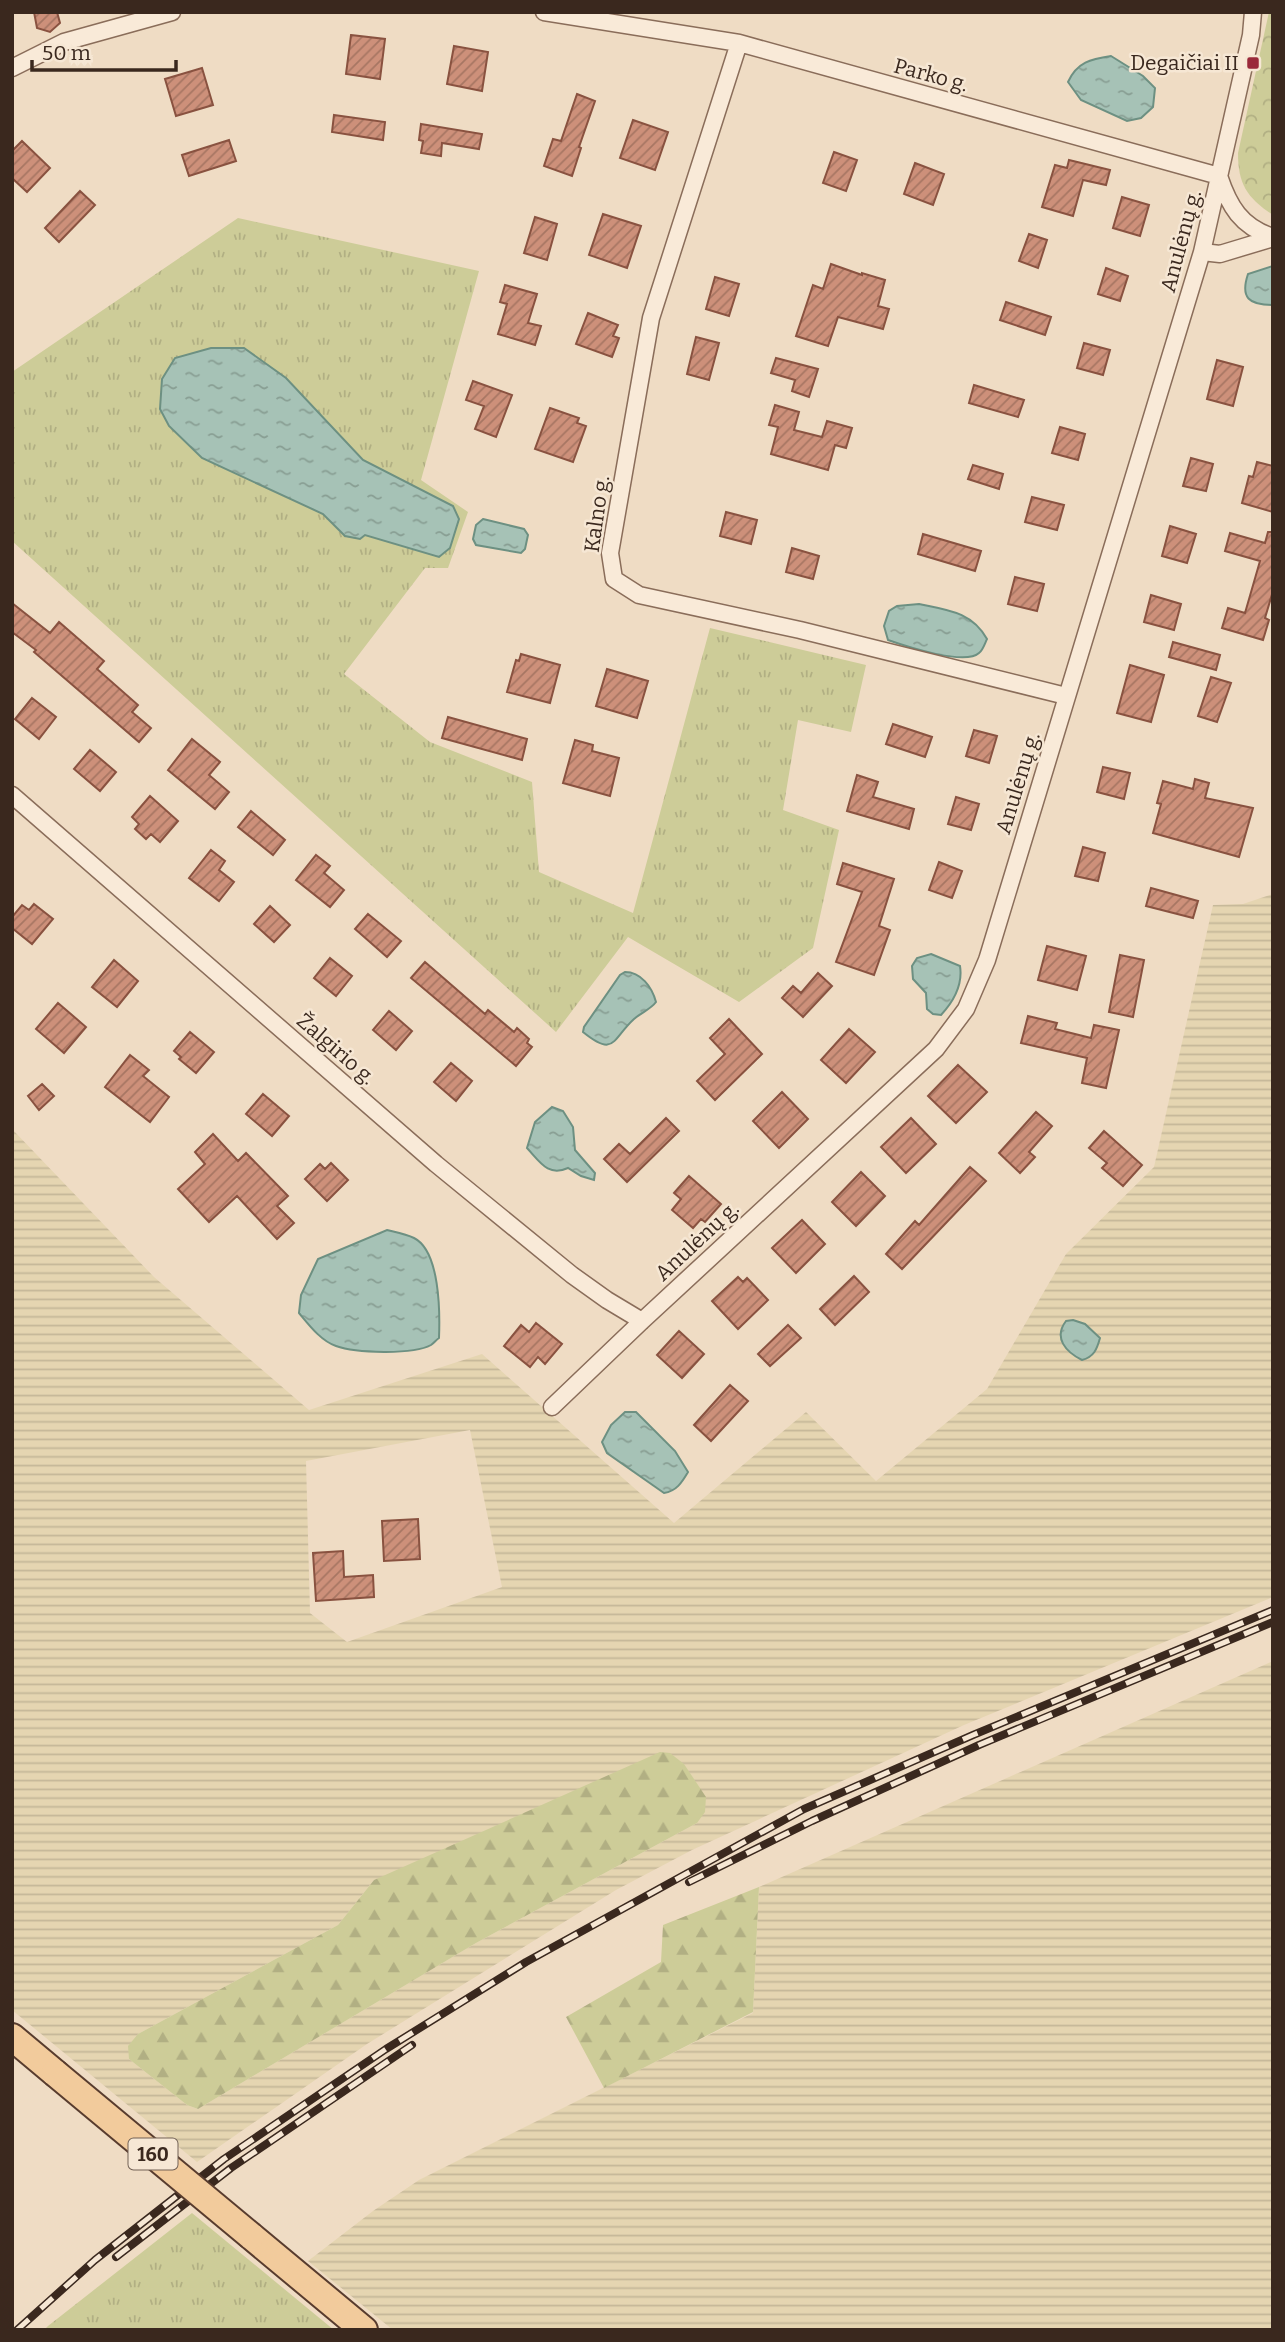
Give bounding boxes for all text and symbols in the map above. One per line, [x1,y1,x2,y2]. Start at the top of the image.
scale bar [32,28,175,72]
text: 50 m [42,40,91,66]
place label: Degaičiai II [1130,50,1239,76]
street label: Parko g. [891,53,971,97]
marker: Degaičiai II [1245,55,1261,71]
street label: Anulėnų g. [1155,187,1207,295]
street label: Kalno g. [579,474,615,554]
street label: Anulėnų g. [990,729,1046,837]
street label: Žalgirio g. [291,1008,381,1090]
street label: Anulėnų g. [650,1196,744,1286]
road number: 160 [128,2138,178,2170]

